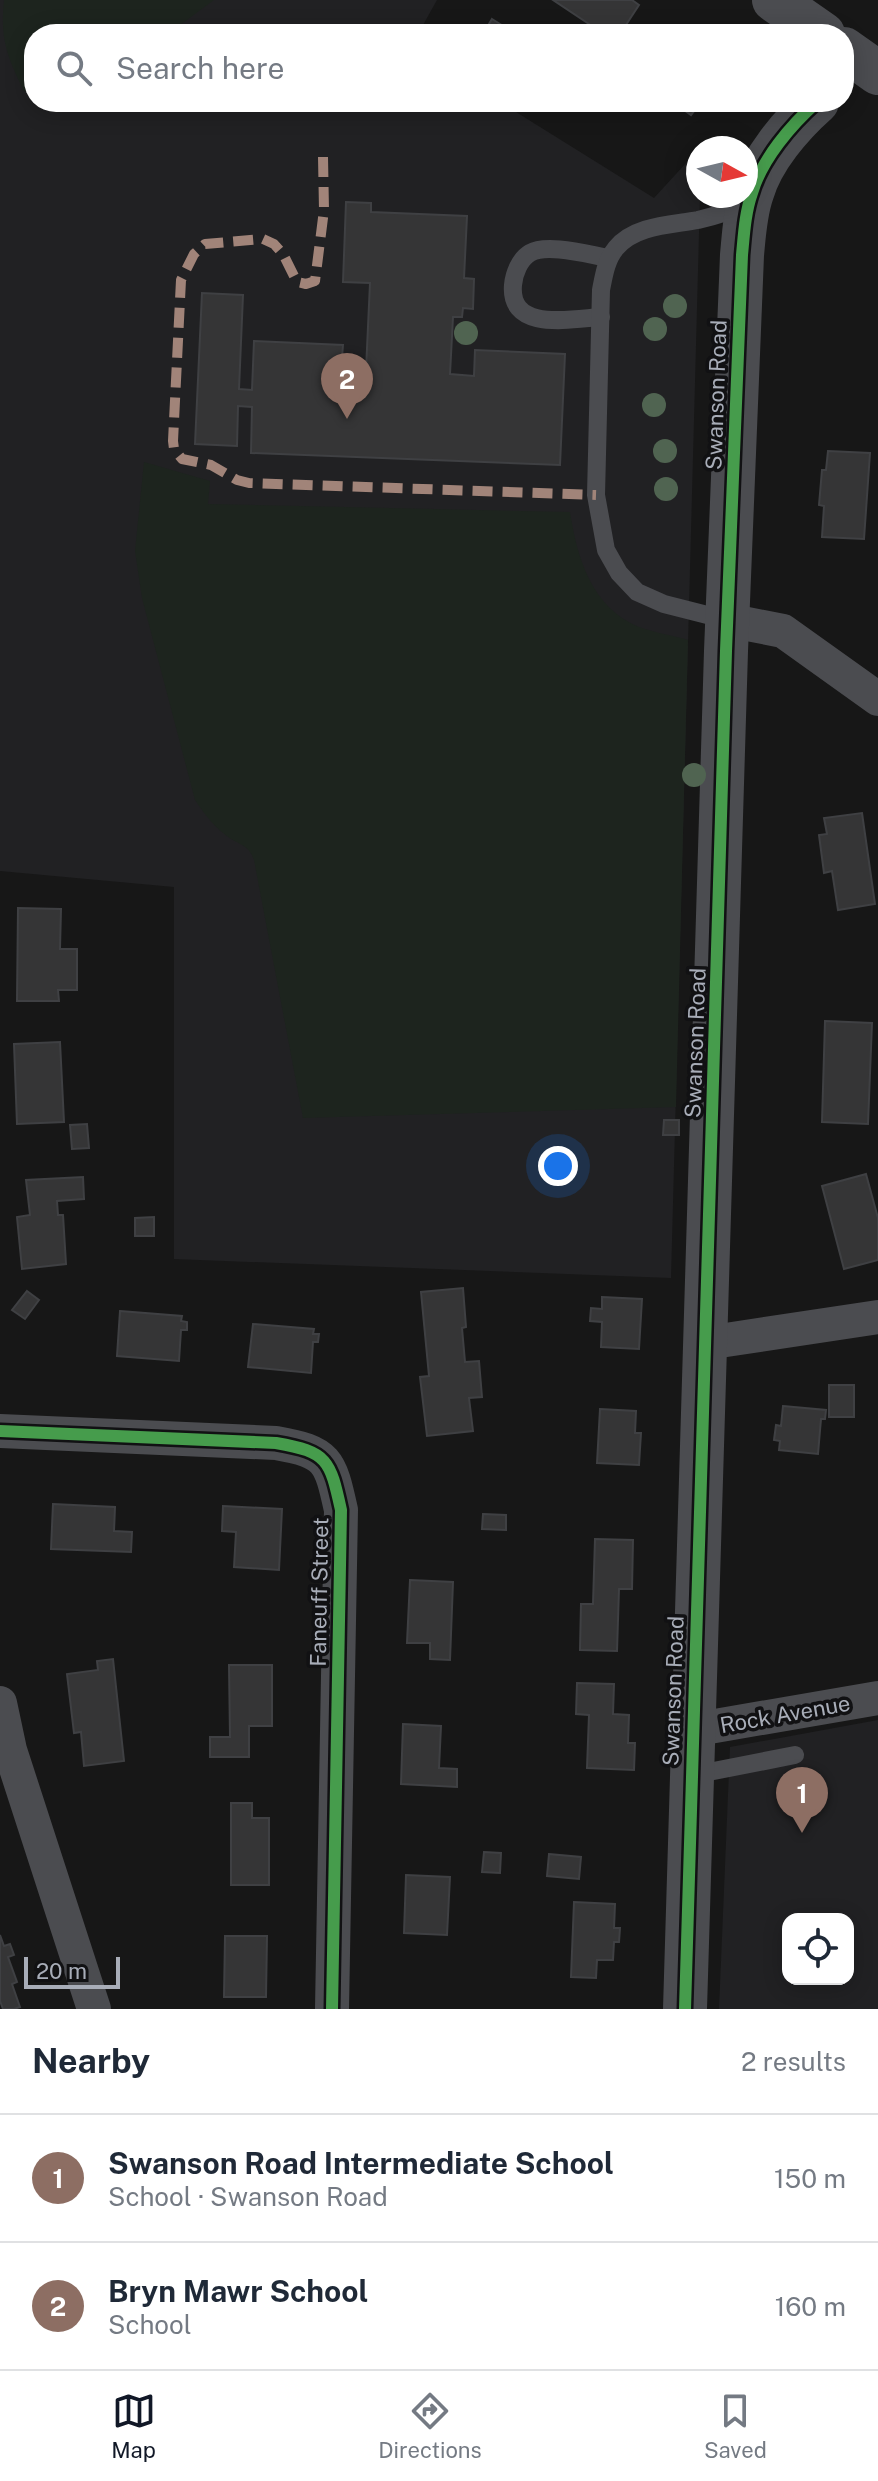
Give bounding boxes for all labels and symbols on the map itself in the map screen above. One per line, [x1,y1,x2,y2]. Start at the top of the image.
north arrow [686,136,758,208]
street label: Swanson Road [700,319,732,471]
pin: 2 [321,353,373,419]
street label: Swanson Road [679,967,711,1119]
your location [538,1146,578,1186]
street label: Faneuff Street [305,1517,333,1667]
street label: Swanson Road [657,1615,689,1767]
street label: Rock Avenue [718,1690,852,1738]
pin: 1 [776,1767,828,1833]
scale bar [24,1953,120,1989]

